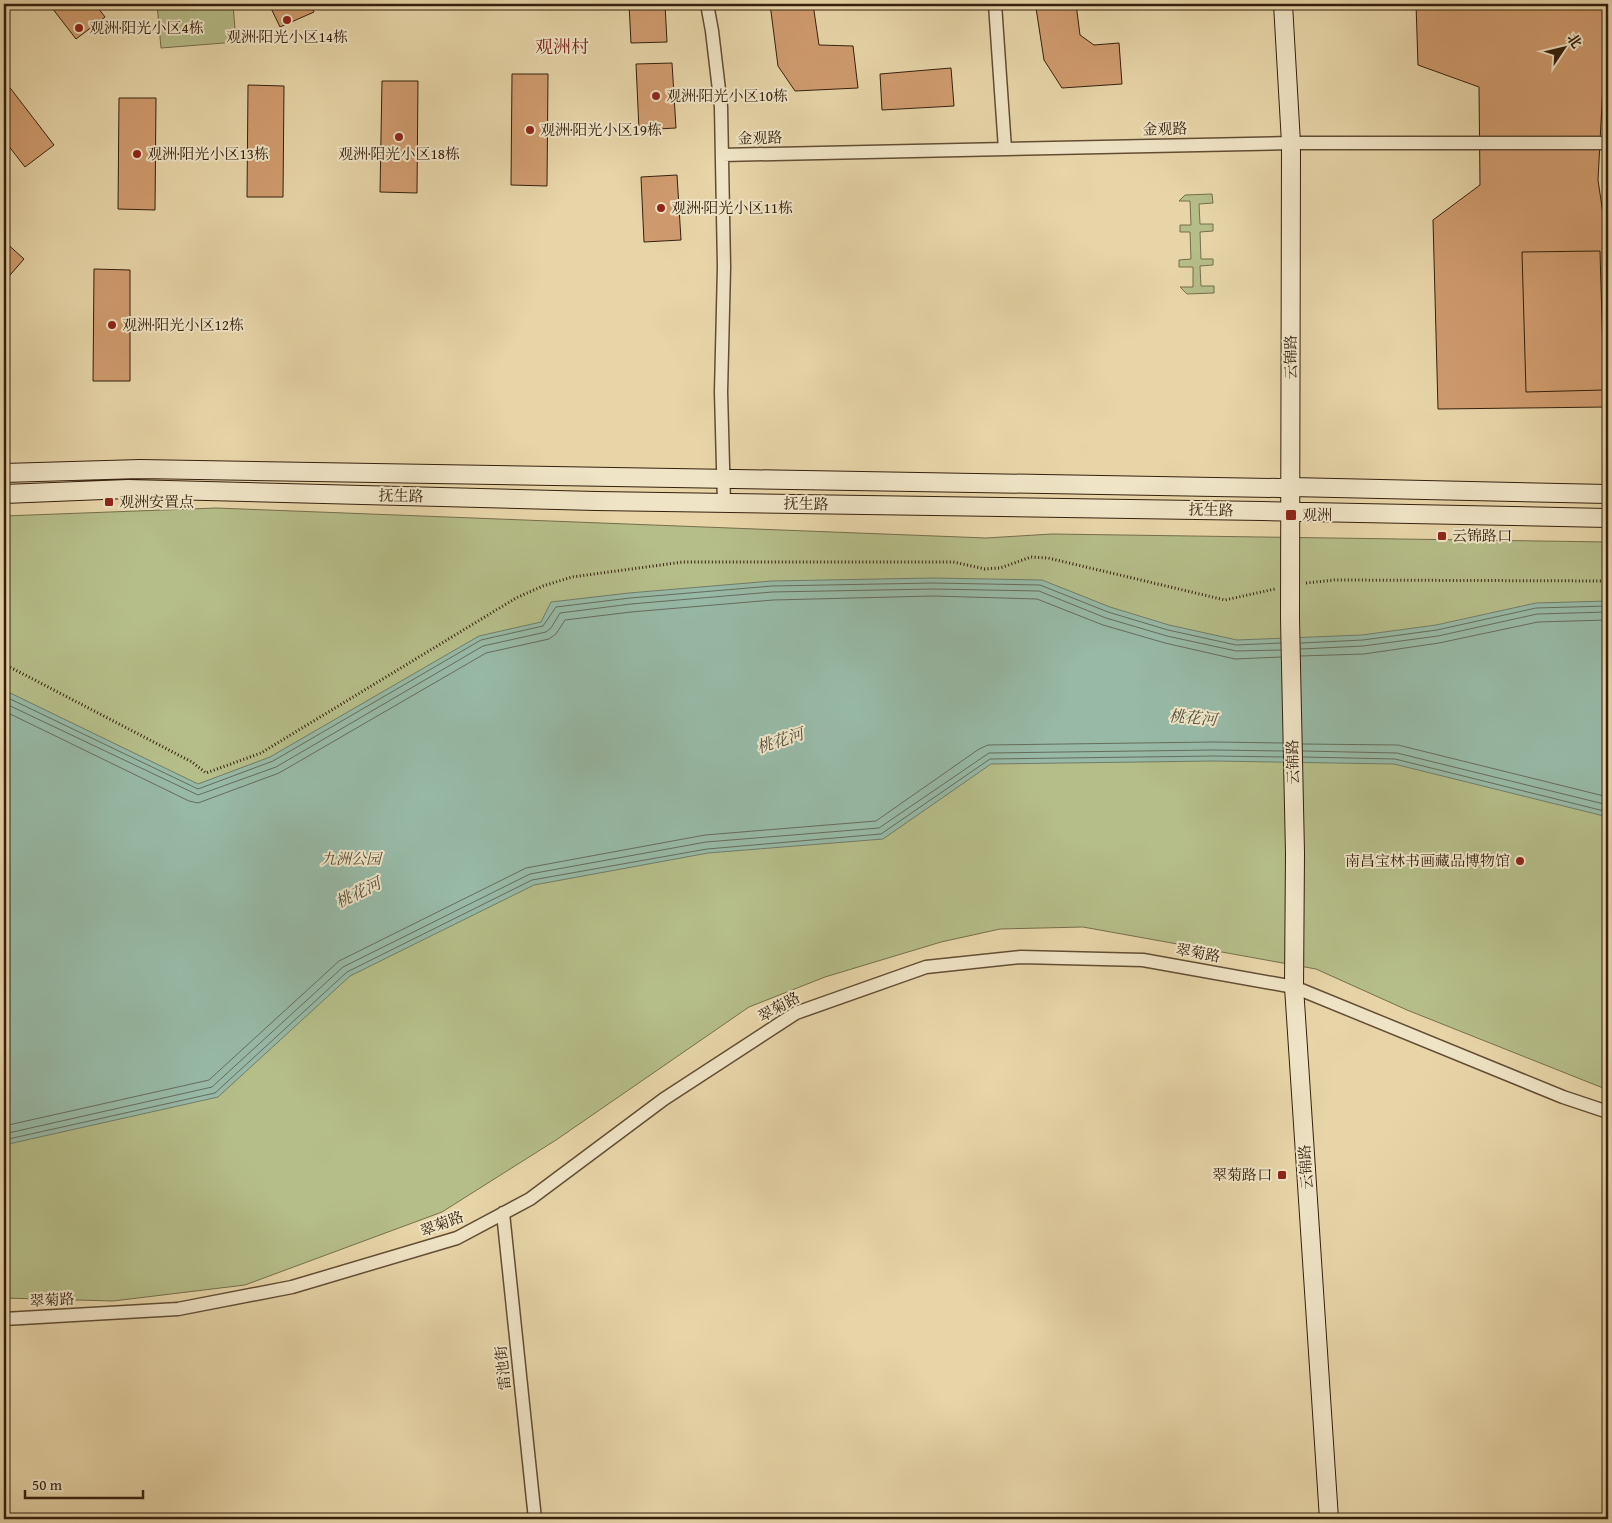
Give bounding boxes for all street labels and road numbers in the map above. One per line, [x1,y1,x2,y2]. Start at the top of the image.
street label: 金观路 [1142,118,1188,139]
street label: 金观路 [737,127,783,148]
street label: 云锦路 [1280,334,1301,380]
street label: 抚生路 [378,485,424,506]
street label: 抚生路 [783,493,829,514]
street label: 抚生路 [1188,499,1234,520]
street label: 云锦路 [1282,739,1303,785]
street label: 翠菊路 [1174,938,1222,967]
street label: 翠菊路 [754,986,804,1027]
street label: 云锦路 [1293,1144,1318,1190]
street label: 翠菊路 [417,1206,467,1241]
street label: 翠菊路 [29,1288,75,1311]
street label: 雷池街 [490,1345,515,1392]

